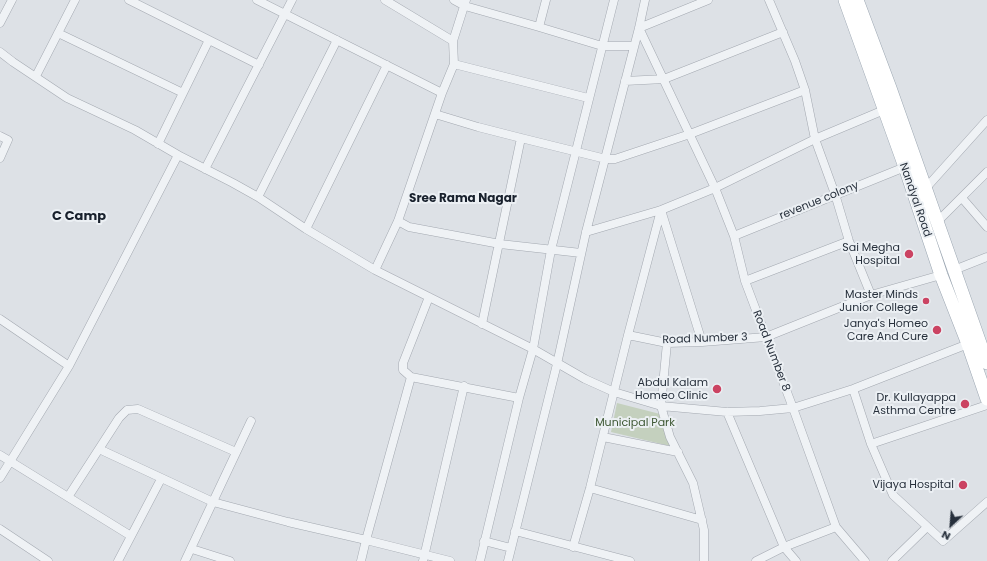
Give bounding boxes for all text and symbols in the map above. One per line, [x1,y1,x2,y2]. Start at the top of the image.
street label: Nandyal Road [896,161,934,239]
street label: revenue colony [777,179,861,223]
district label: Sree Rama Nagar [409,192,517,206]
district label: C Camp [52,209,106,225]
place label: Sai Megha Hospital [842,241,900,267]
marker: Sai Megha Hospital [903,248,915,260]
place label: Master Minds Junior College [839,288,918,314]
marker: Master Minds Junior College [921,296,931,306]
street label: Road Number 8 [749,309,793,393]
place label: Janya's Homeo Care And Cure [844,317,928,343]
marker: Janya's Homeo Care And Cure [931,324,943,336]
street label: Road Number 3 [662,331,748,347]
place label: Abdul Kalam Homeo Clinic [635,376,708,402]
marker: Abdul Kalam Homeo Clinic [711,383,723,395]
place label: Dr. Kullayappa Asthma Centre [873,391,956,417]
marker: Dr. Kullayappa Asthma Centre [959,398,971,410]
park label: Municipal Park [595,416,675,430]
place label: Vijaya Hospital [872,478,954,492]
marker: Vijaya Hospital [957,479,969,491]
north arrow [931,505,971,545]
text: N [939,527,953,545]

